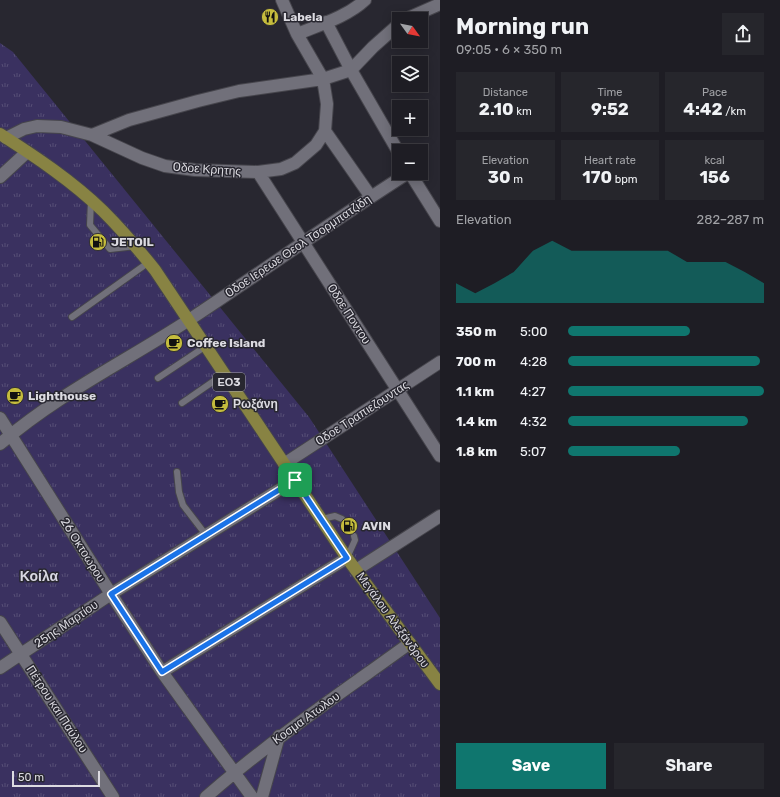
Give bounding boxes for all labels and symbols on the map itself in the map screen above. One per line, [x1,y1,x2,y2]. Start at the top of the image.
restaurant icon: Labela [260,7,280,27]
place label: Labela [283,10,322,24]
north arrow [392,12,428,48]
street label: Oδοε Κρητης [172,160,242,178]
street label: Oδοε Ιερεωε Θεολ Τσορμπατζιδη [222,192,374,300]
fuel station icon: JETOIL [88,232,108,252]
place label: JETOIL [111,235,154,249]
street label: Oδοε Ποντου [324,281,374,347]
cafe icon: Coffee Island [164,333,184,353]
place label: Coffee Island [187,336,265,350]
road number: ΕΟ3 [213,373,245,391]
street label: Oδοε Τραπιεζουντας [313,378,411,448]
cafe icon: Lighthouse [5,386,25,406]
place label: Lighthouse [28,389,96,403]
cafe icon: Ρωξάνη [210,394,230,414]
place label: Ρωξάνη [233,397,278,411]
pin [278,463,312,497]
street label: 26 Οκτοωρου [58,515,108,585]
fuel station icon: AVIN [339,516,359,536]
place label: AVIN [362,519,391,533]
district label: Κοίλα [20,568,59,585]
street label: Μεγάλου Αλεξάνδρου [354,570,432,670]
street label: 25ης Μαρτίου [31,598,101,650]
street label: Πέτρου και Παύλου [24,663,90,755]
street label: Κοσμα Ατωλου [270,689,342,747]
scale bar [12,769,100,788]

